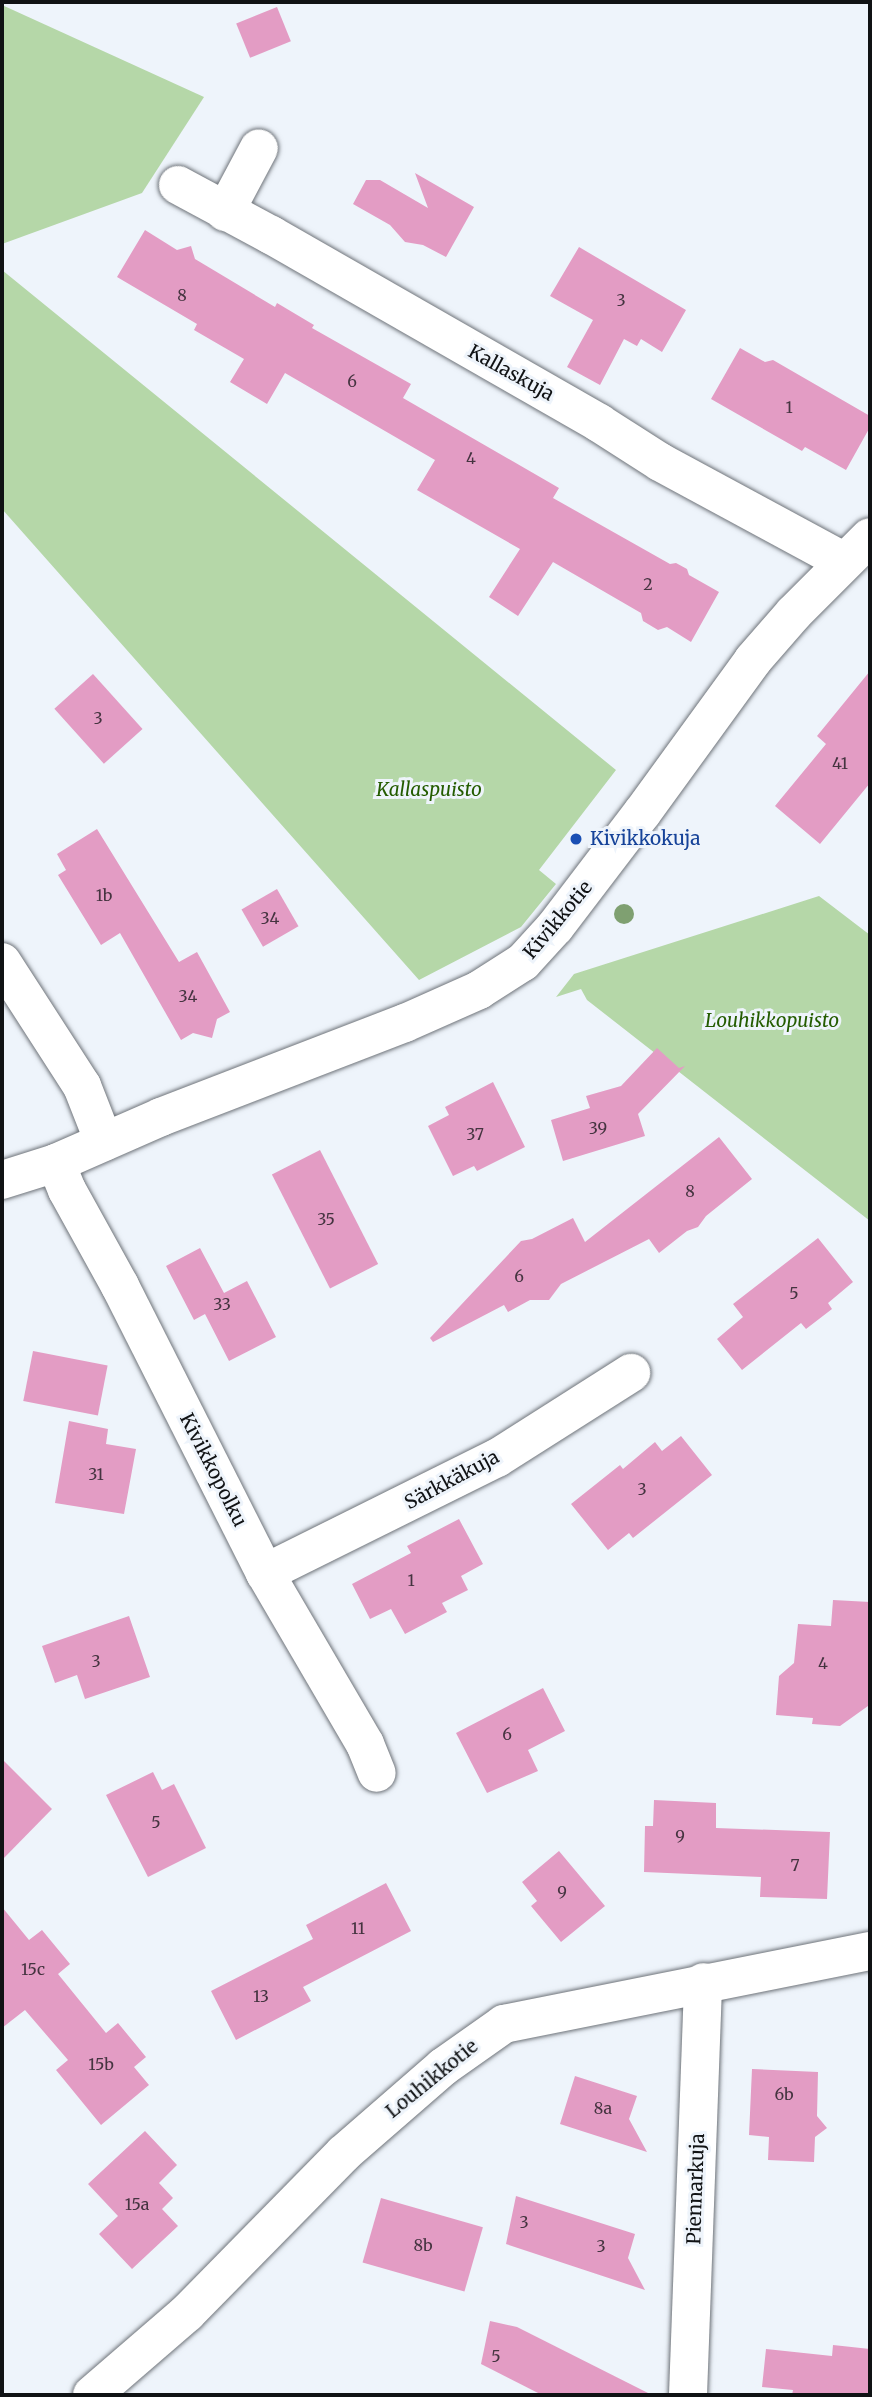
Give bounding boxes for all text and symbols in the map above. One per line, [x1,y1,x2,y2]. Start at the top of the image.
house number: 8 [177,285,187,305]
house number: 3 [616,290,626,310]
street label: Kallaskuja [464,340,558,406]
house number: 6 [347,371,357,391]
house number: 1 [785,397,793,417]
house number: 4 [466,448,476,468]
house number: 2 [643,574,653,594]
house number: 3 [93,708,103,728]
house number: 41 [832,753,848,773]
park label: Kallaspuisto [376,779,482,801]
place label: Kivikkokuja [590,828,700,850]
marker: Kivikkokuja [568,831,584,847]
street label: Kivikkotie [519,876,597,964]
house number: 1b [96,885,112,905]
house number: 34 [261,908,279,928]
house number: 34 [179,986,197,1006]
park label: Louhikkopuisto [705,1010,839,1032]
house number: 39 [589,1118,607,1138]
house number: 37 [466,1124,484,1144]
house number: 8 [685,1181,695,1201]
house number: 35 [317,1209,335,1229]
house number: 6 [514,1266,524,1286]
house number: 5 [789,1283,799,1303]
house number: 33 [213,1294,231,1314]
street label: Kivikkopolku [175,1410,251,1530]
street label: Särkkäkuja [401,1446,503,1514]
house number: 31 [88,1464,104,1484]
house number: 3 [637,1479,647,1499]
house number: 1 [407,1570,415,1590]
house number: 3 [91,1651,101,1671]
house number: 4 [818,1653,828,1673]
house number: 6 [502,1724,512,1744]
house number: 5 [151,1812,161,1832]
house number: 9 [675,1826,685,1846]
house number: 7 [790,1855,800,1875]
house number: 9 [557,1882,567,1902]
house number: 11 [351,1918,365,1938]
house number: 15c [21,1959,45,1979]
house number: 13 [253,1986,269,2006]
street label: Louhikkotie [381,2035,483,2123]
house number: 15b [88,2054,114,2074]
house number: 6b [774,2084,794,2104]
house number: 8a [594,2098,612,2118]
street label: Piennarkuja [683,2133,709,2245]
house number: 15a [125,2194,149,2214]
house number: 3 [519,2212,529,2232]
house number: 8b [413,2235,433,2255]
house number: 3 [596,2236,606,2256]
house number: 5 [491,2346,501,2366]

